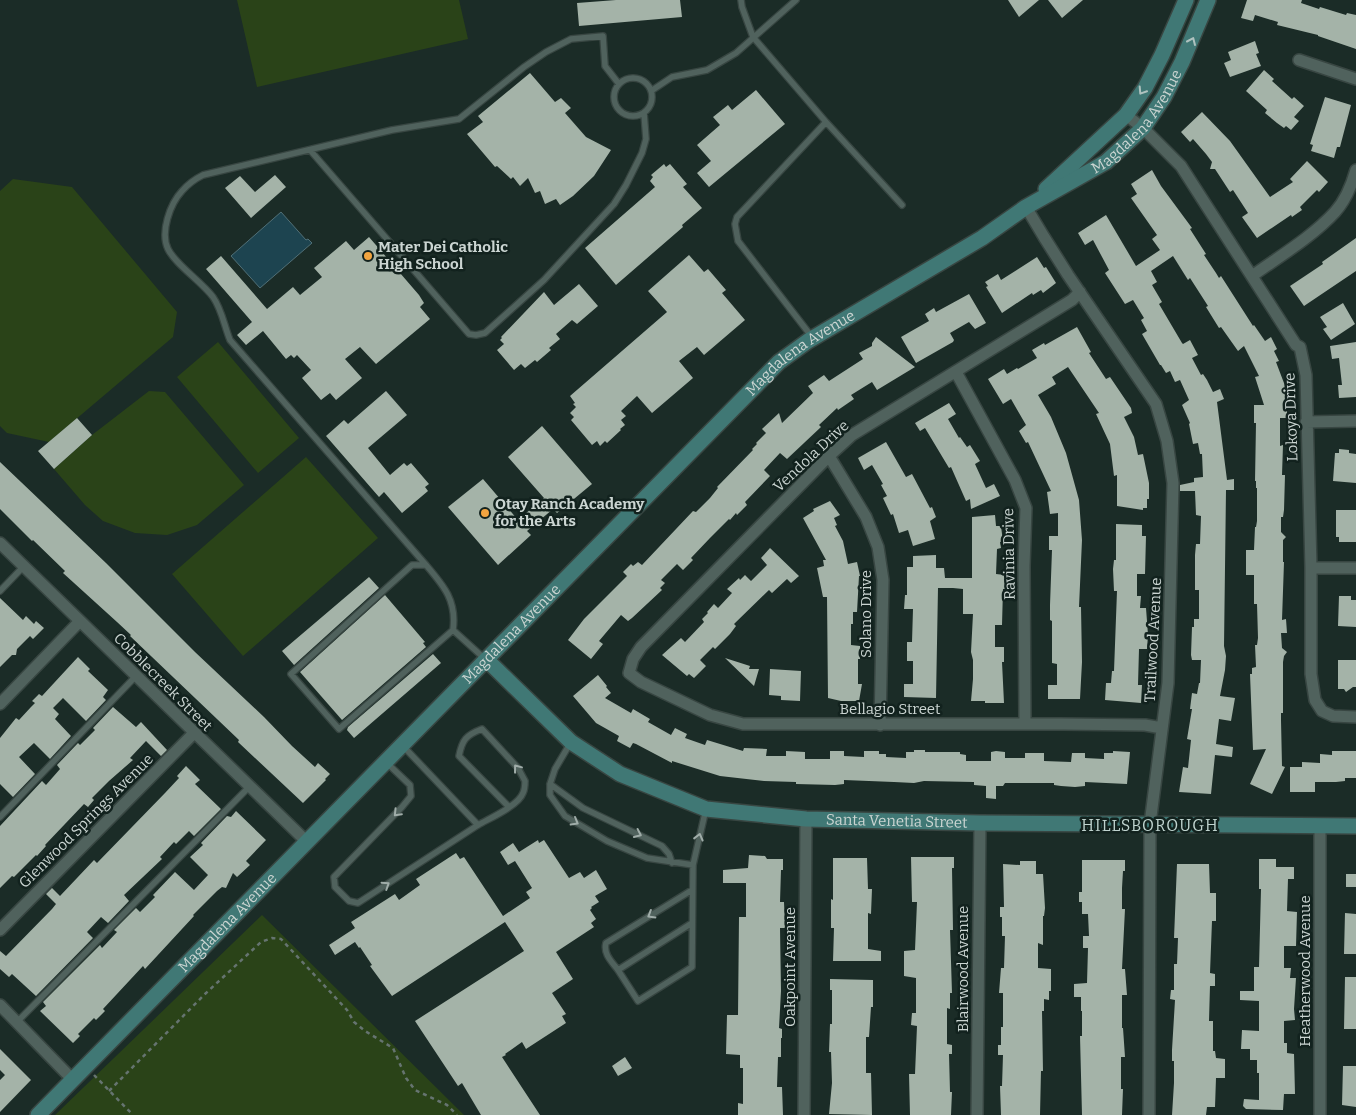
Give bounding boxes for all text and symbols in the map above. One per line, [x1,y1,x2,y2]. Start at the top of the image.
one-way arrow [1185,37,1196,46]
street label: Magdalena Avenue [1088,67,1185,177]
one-way arrow [1139,86,1148,95]
place label: Mater Dei Catholic High School [378,238,508,273]
marker: Mater Dei Catholic High School [362,250,374,262]
street label: Magdalena Avenue [742,306,858,399]
street label: Lokoya Drive [1280,372,1302,462]
street label: Vendola Drive [769,416,853,496]
place label: Otay Ranch Academy for the Arts [495,495,645,530]
marker: Otay Ranch Academy for the Arts [479,507,491,519]
street label: Ravinia Drive [999,508,1019,600]
street label: Solano Drive [857,570,875,658]
street label: Trailwood Avenue [1141,577,1165,703]
street label: Magdalena Avenue [459,580,564,687]
street label: Cobblecreek Street [110,629,216,735]
street label: Bellagio Street [840,700,941,718]
street label: Glenwood Springs Avenue [15,750,157,892]
one-way arrow [514,765,522,774]
one-way arrow [394,807,403,816]
street label: Santa Venetia Street [826,810,968,832]
one-way arrow [570,816,579,826]
district label: HILLSBOROUGH [1081,816,1219,835]
one-way arrow [633,827,642,838]
one-way arrow [694,834,704,842]
street label: Magdalena Avenue [174,869,280,976]
one-way arrow [381,882,390,891]
street label: Heatherwood Avenue [1296,895,1314,1047]
street label: Blairwood Avenue [954,906,972,1032]
street label: Oakpoint Avenue [781,907,799,1027]
one-way arrow [647,909,656,919]

